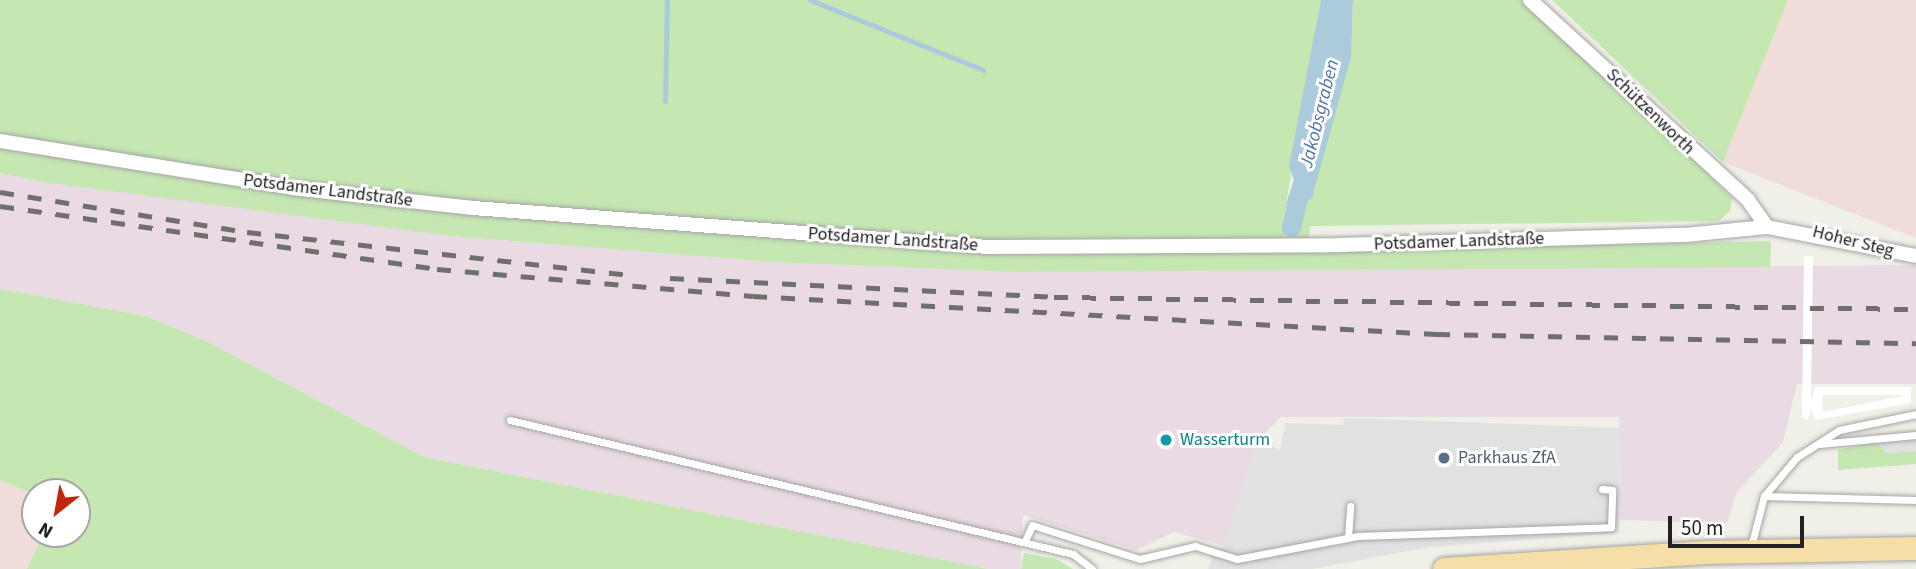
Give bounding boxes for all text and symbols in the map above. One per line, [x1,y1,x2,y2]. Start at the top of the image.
water label: Jakobsgraben [1296,57,1344,171]
street label: Schützenworth [1601,64,1699,160]
street label: Potsdamer Landstraße [242,170,414,212]
street label: Hoher Steg [1810,221,1896,263]
street label: Potsdamer Landstraße [807,223,979,257]
street label: Potsdamer Landstraße [1373,228,1545,256]
place label: Wasserturm [1180,429,1270,451]
marker: Wasserturm [1158,432,1174,448]
place label: Parkhaus ZfA [1458,447,1556,469]
marker: Parkhaus ZfA [1436,450,1452,466]
north arrow [21,478,91,548]
scale bar [1671,503,1808,546]
text: 50 m [1681,513,1723,543]
text: N [34,515,58,545]

